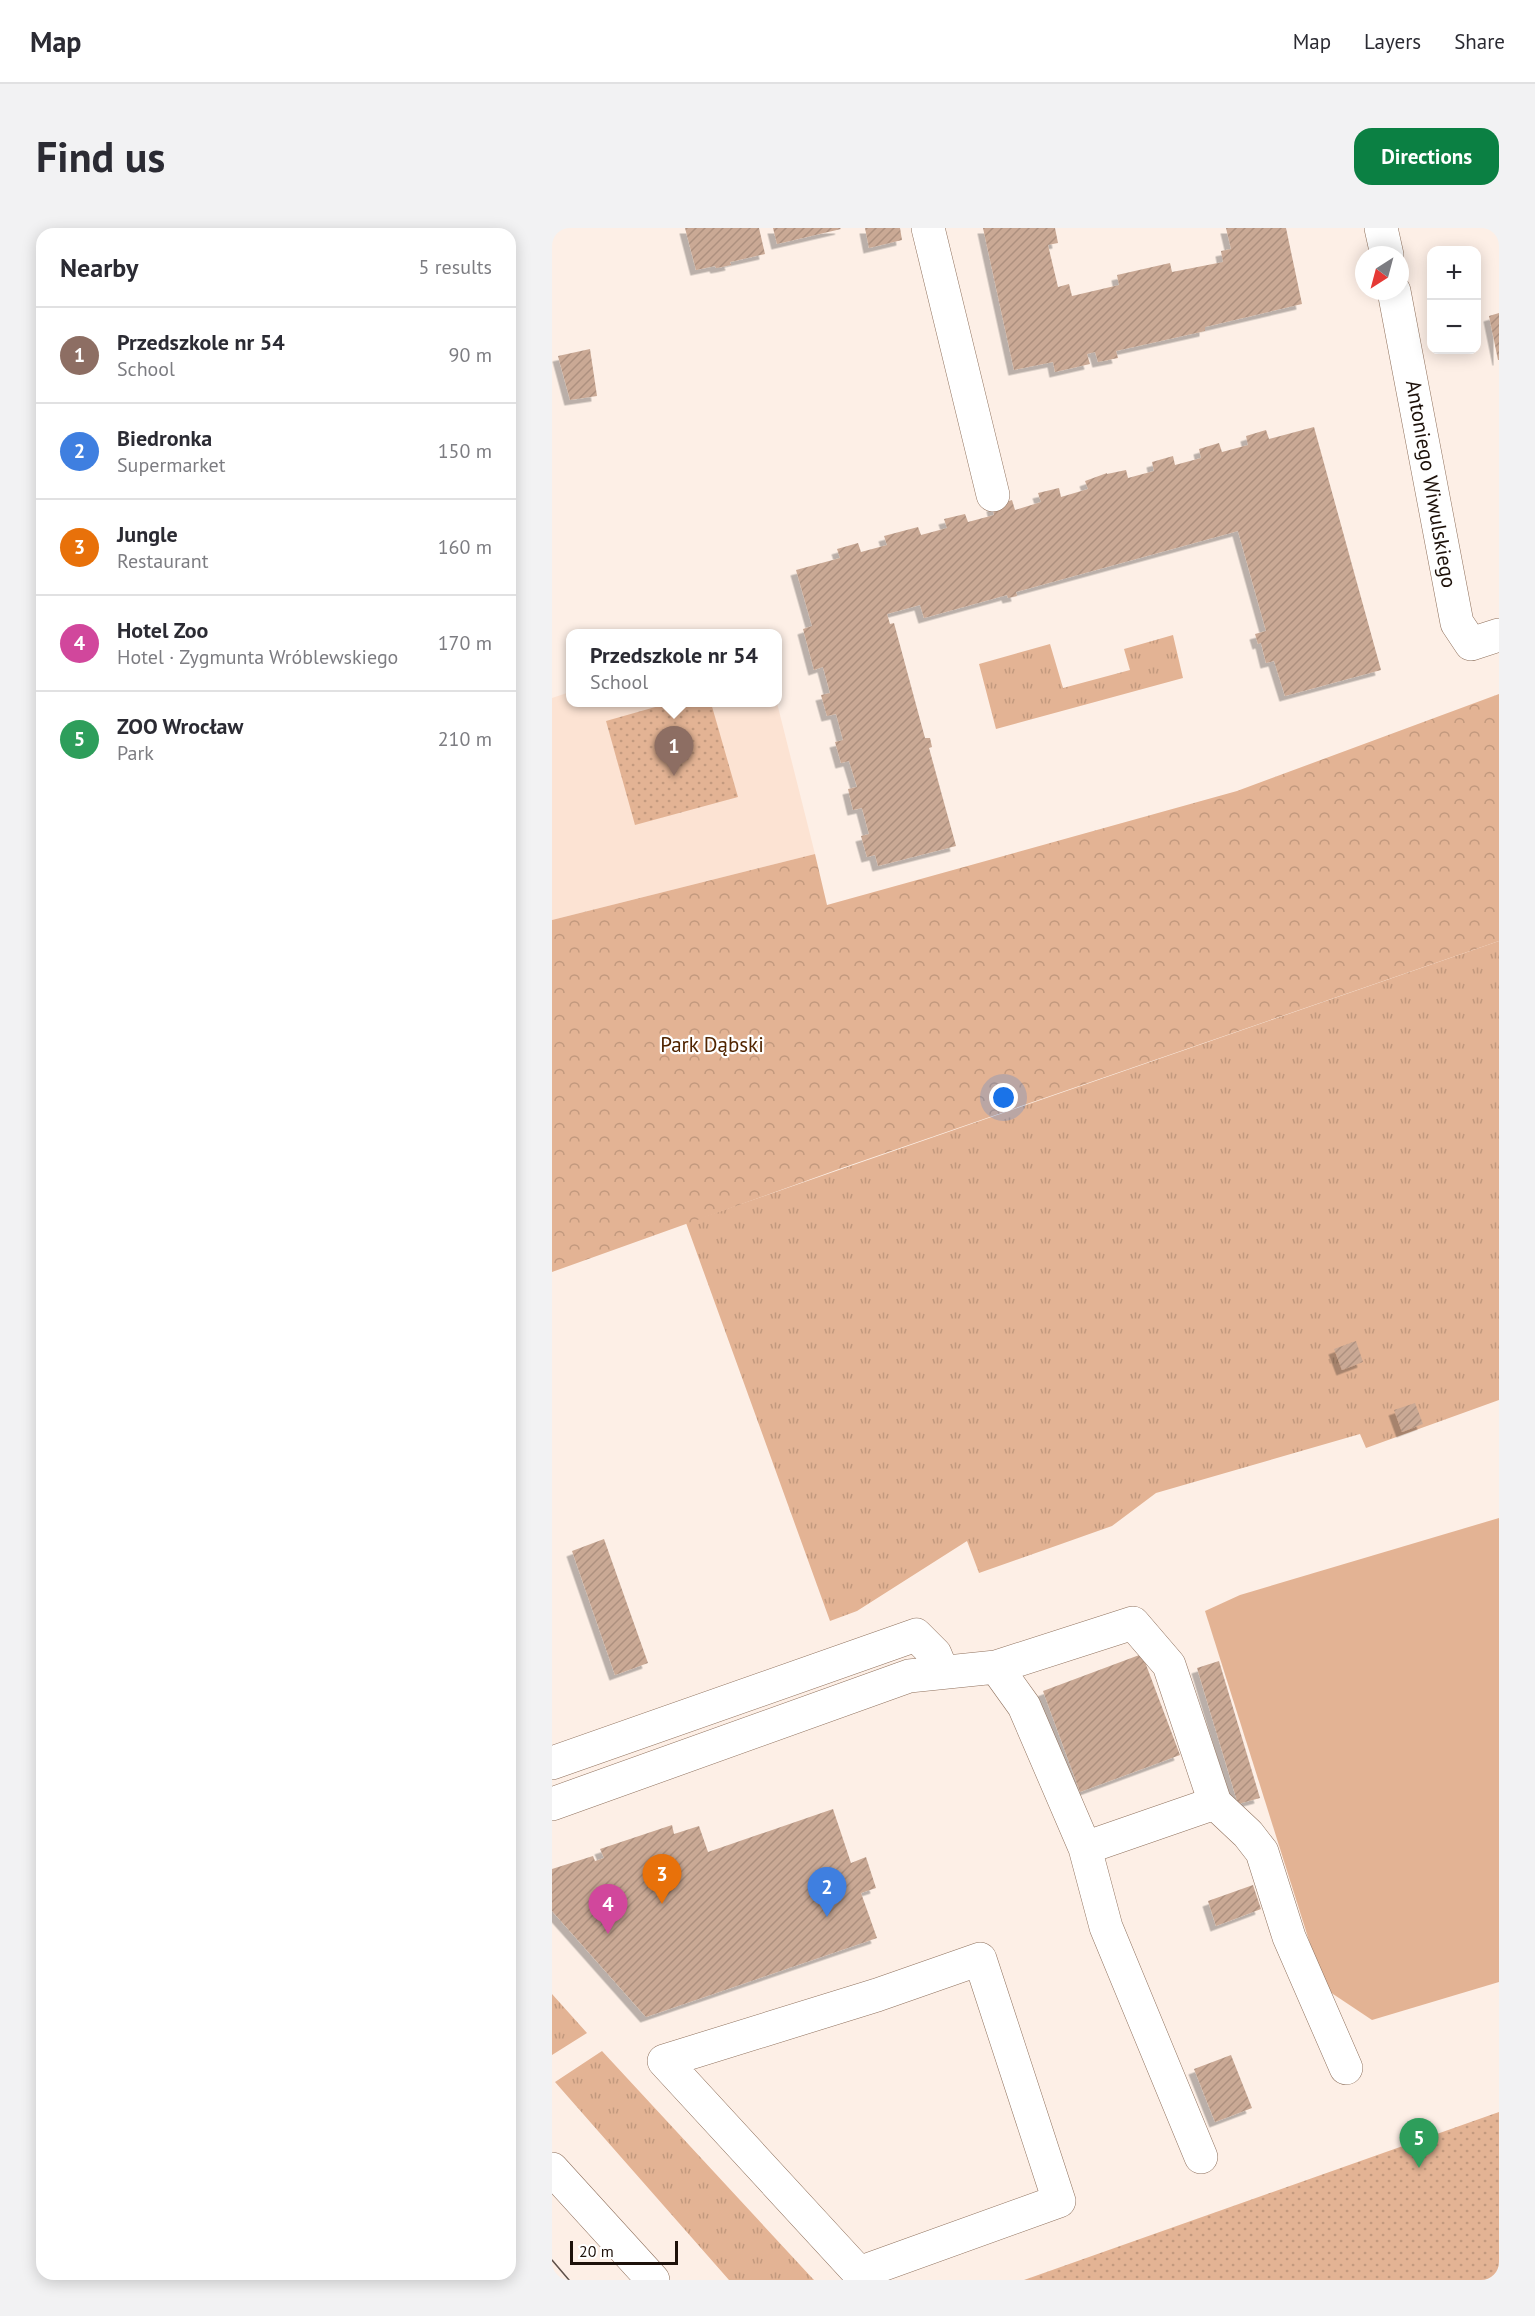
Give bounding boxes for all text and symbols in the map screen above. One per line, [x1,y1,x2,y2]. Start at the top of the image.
text: Map [30,23,81,60]
text: Map [1293,28,1331,55]
text: Layers [1364,28,1421,55]
text: Share [1454,28,1505,55]
button: Directions [1354,128,1499,185]
text: Find us [36,129,165,184]
north arrow [1355,246,1409,300]
map controls [1427,246,1481,354]
button: + [1427,246,1481,300]
text: Nearby [60,251,138,284]
text: 5 results [419,254,492,280]
button: − [1427,300,1481,354]
text: Przedszkole nr 54 [117,328,285,356]
text: 1 [74,342,85,368]
text: 90 m [449,342,492,368]
text: School [117,356,175,382]
street label: Antoniego Wiwulskiego [1400,378,1463,590]
text: Biedronka [117,424,212,452]
text: 2 [74,438,85,464]
text: 150 m [438,438,492,464]
text: Supermarket [117,452,225,478]
text: Jungle [117,520,178,548]
text: 3 [74,534,85,560]
text: 160 m [438,534,492,560]
text: Restaurant [117,548,208,574]
text: Hotel Zoo [117,616,208,644]
popup [566,629,782,707]
text: 4 [74,630,85,656]
text: 170 m [438,630,492,656]
text: Przedszkole nr 54 [590,641,758,669]
text: Hotel · Zygmunta Wróblewskiego [117,644,398,670]
text: School [590,669,648,695]
text: ZOO Wrocław [117,712,243,740]
text: 5 [74,726,85,752]
text: 210 m [438,726,492,752]
pin: 1 [654,726,694,776]
text: Park [117,740,154,766]
park label: Park Dąbski [660,1031,764,1058]
your location [989,1083,1018,1112]
pin: 3 [642,1854,682,1904]
pin: 2 [808,1868,846,1917]
pin: 4 [588,1884,628,1934]
pin: 5 [1400,2118,1438,2168]
scale bar [570,2238,678,2266]
text: 20 m [579,2241,614,2261]

